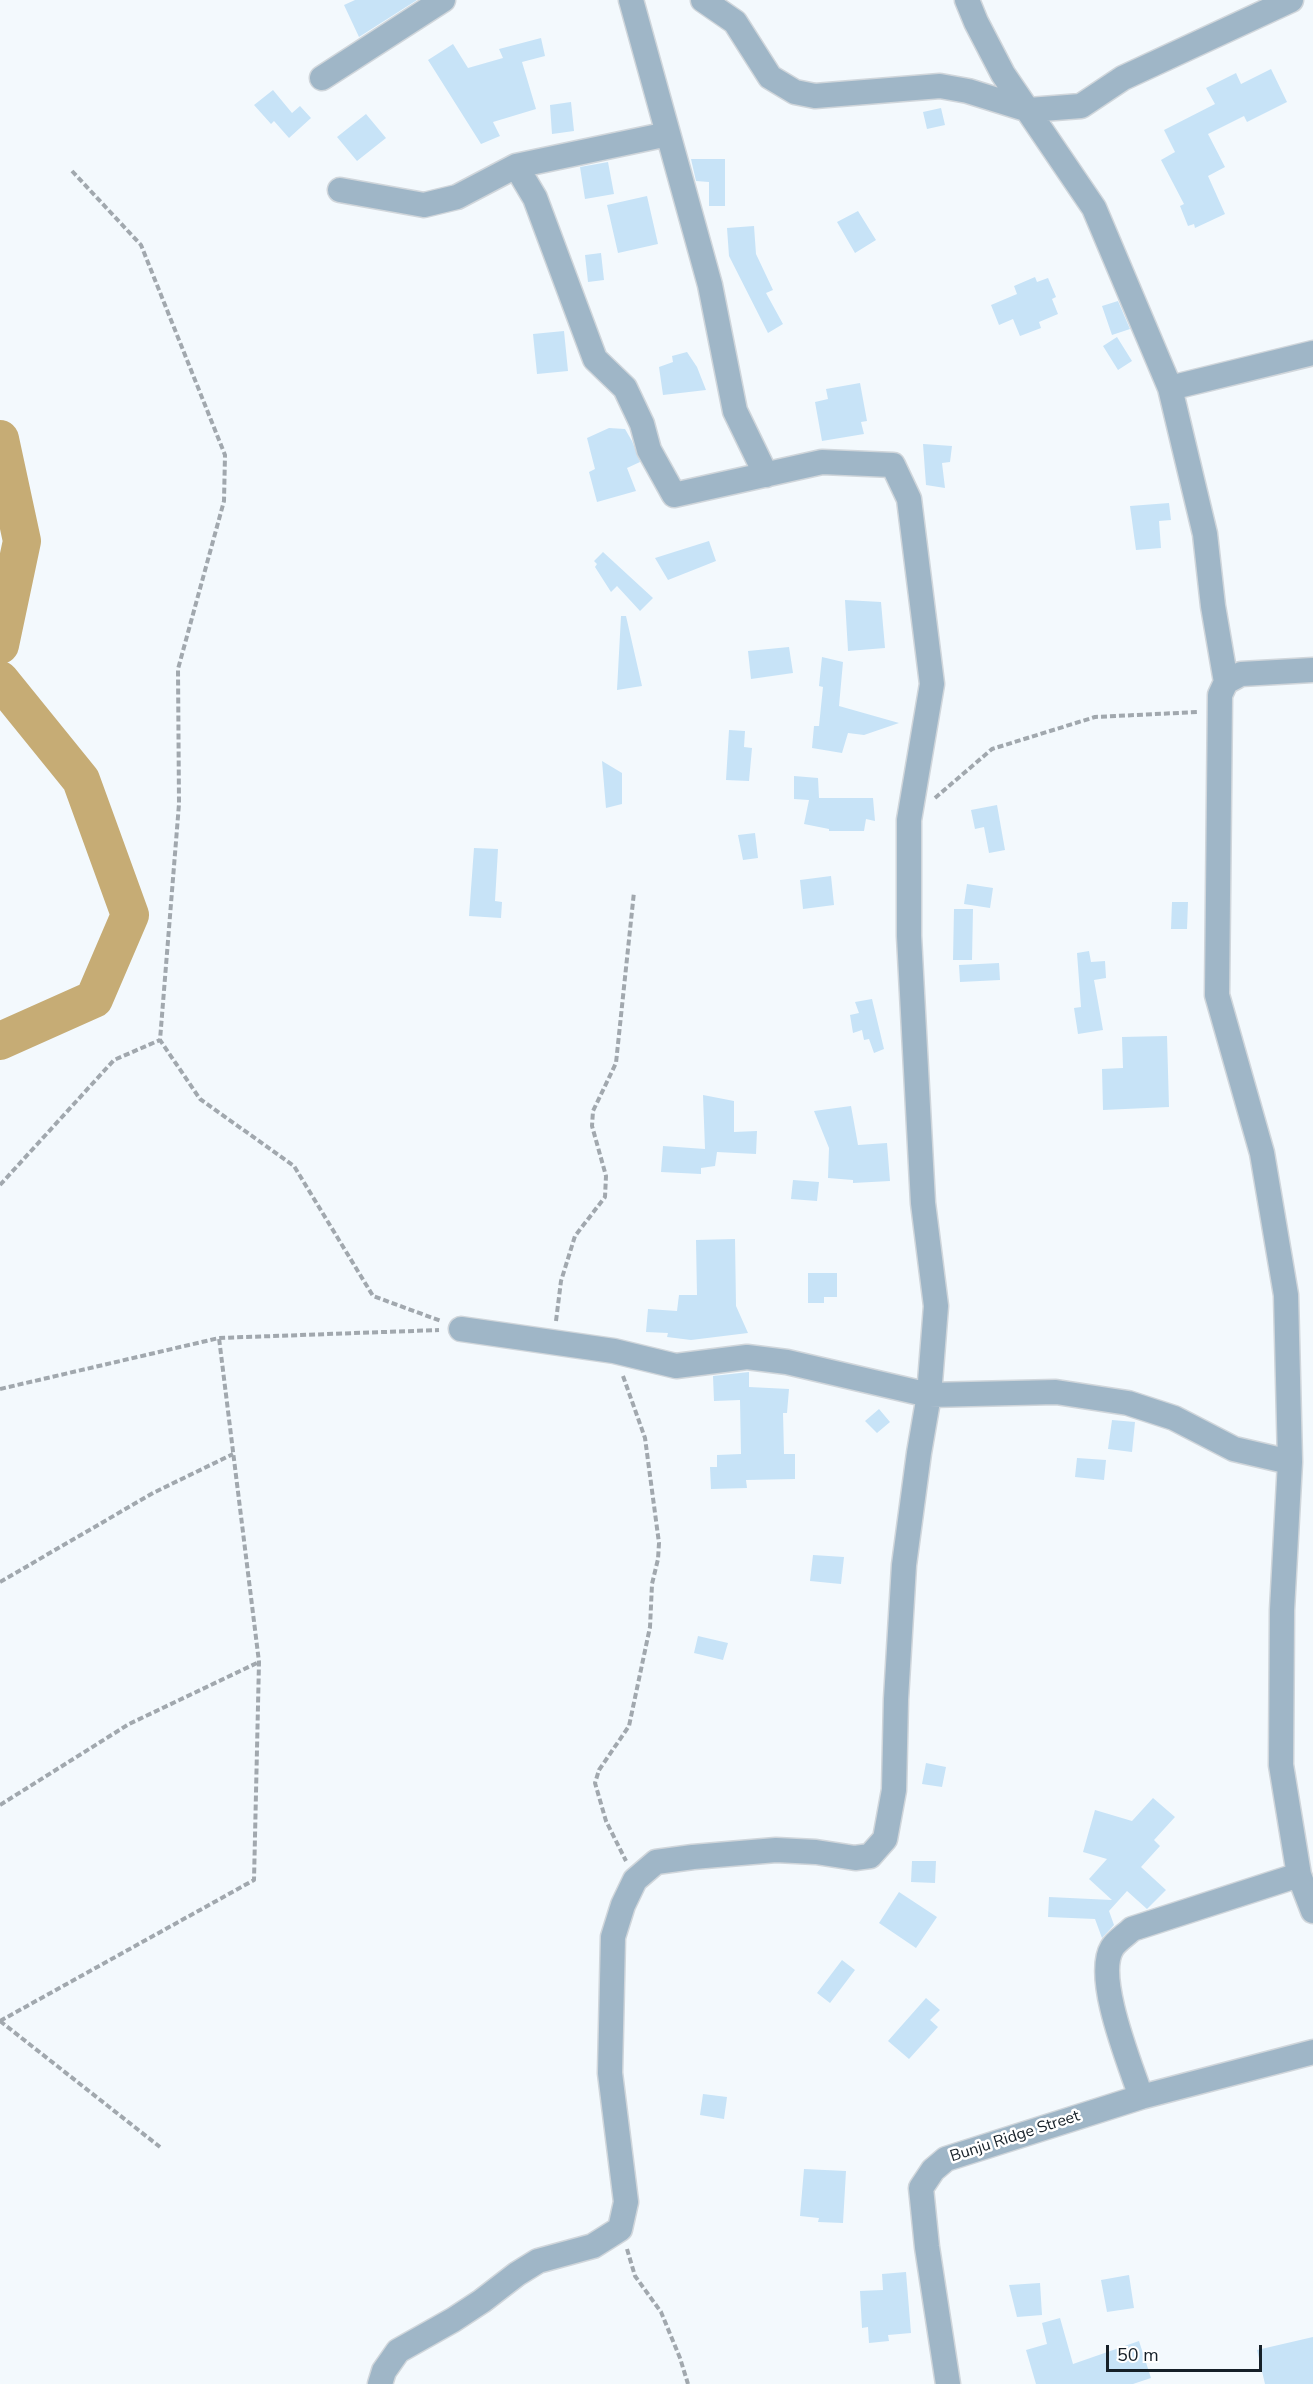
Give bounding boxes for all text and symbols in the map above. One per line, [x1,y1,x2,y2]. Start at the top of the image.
street label: Bunju Ridge Street [948,2107,1082,2167]
scale bar [1109,2333,1265,2371]
text: 50 m [1117,2343,1159,2367]

